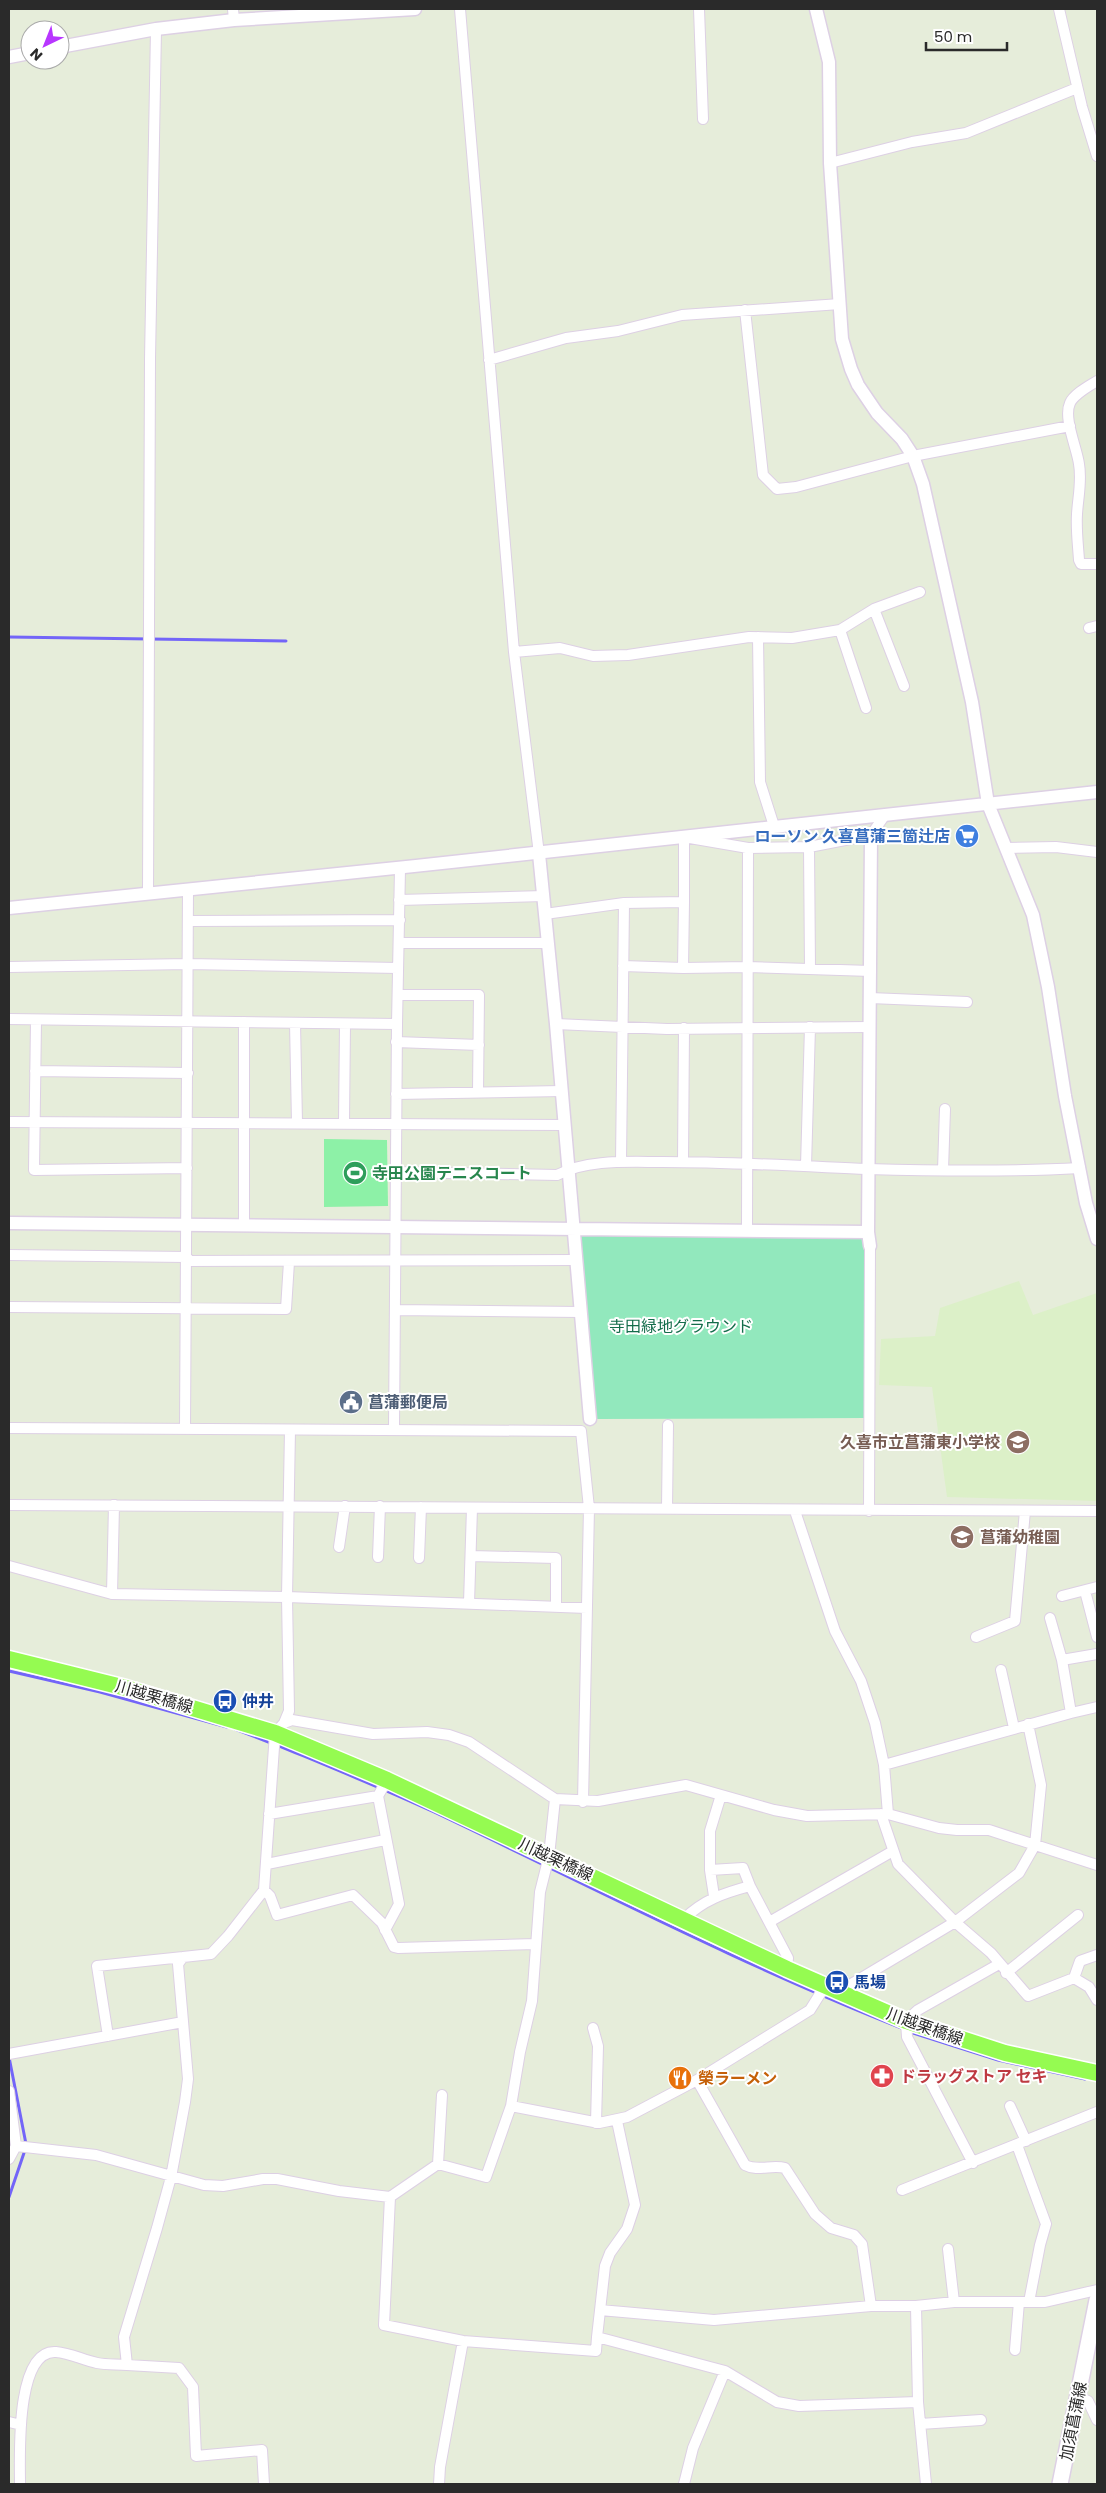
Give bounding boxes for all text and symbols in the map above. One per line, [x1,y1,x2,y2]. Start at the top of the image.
north arrow [20,20,70,70]
scale bar [926,20,1007,52]
text: 50 m [934,26,972,47]
text: N [25,44,47,65]
supermarket icon: ローソン 久喜菖蒲三箇辻店 [954,823,980,849]
place label: ローソン 久喜菖蒲三箇辻店 [755,825,950,848]
sports icon: 寺田公園テニスコート [342,1160,368,1186]
place label: 寺田公園テニスコート [372,1162,532,1185]
park label: 寺田緑地グラウンド [609,1315,753,1338]
public building icon: 菖蒲郵便局 [338,1389,364,1415]
place label: 菖蒲郵便局 [368,1391,448,1414]
school or university icon: 久喜市立菖蒲東小学校 [1005,1429,1031,1455]
place label: 久喜市立菖蒲東小学校 [840,1431,1000,1454]
school or university icon: 菖蒲幼稚園 [949,1524,975,1550]
place label: 菖蒲幼稚園 [980,1526,1060,1549]
street label: 川越栗橋線 [112,1674,195,1719]
bus stop icon: 仲井 [212,1688,238,1714]
place label: 仲井 [242,1690,274,1713]
street label: 川越栗橋線 [515,1832,597,1887]
bus stop icon: 馬場 [824,1969,850,1995]
place label: 馬場 [854,1971,886,1994]
street label: 川越栗橋線 [883,2002,966,2051]
pharmacy icon: ドラッグストア セキ [869,2063,895,2089]
restaurant icon: 榮ラーメン [667,2065,693,2091]
place label: ドラッグストア セキ [900,2065,1047,2088]
place label: 榮ラーメン [698,2067,777,2090]
street label: 加須菖蒲線 [1055,2380,1092,2463]

